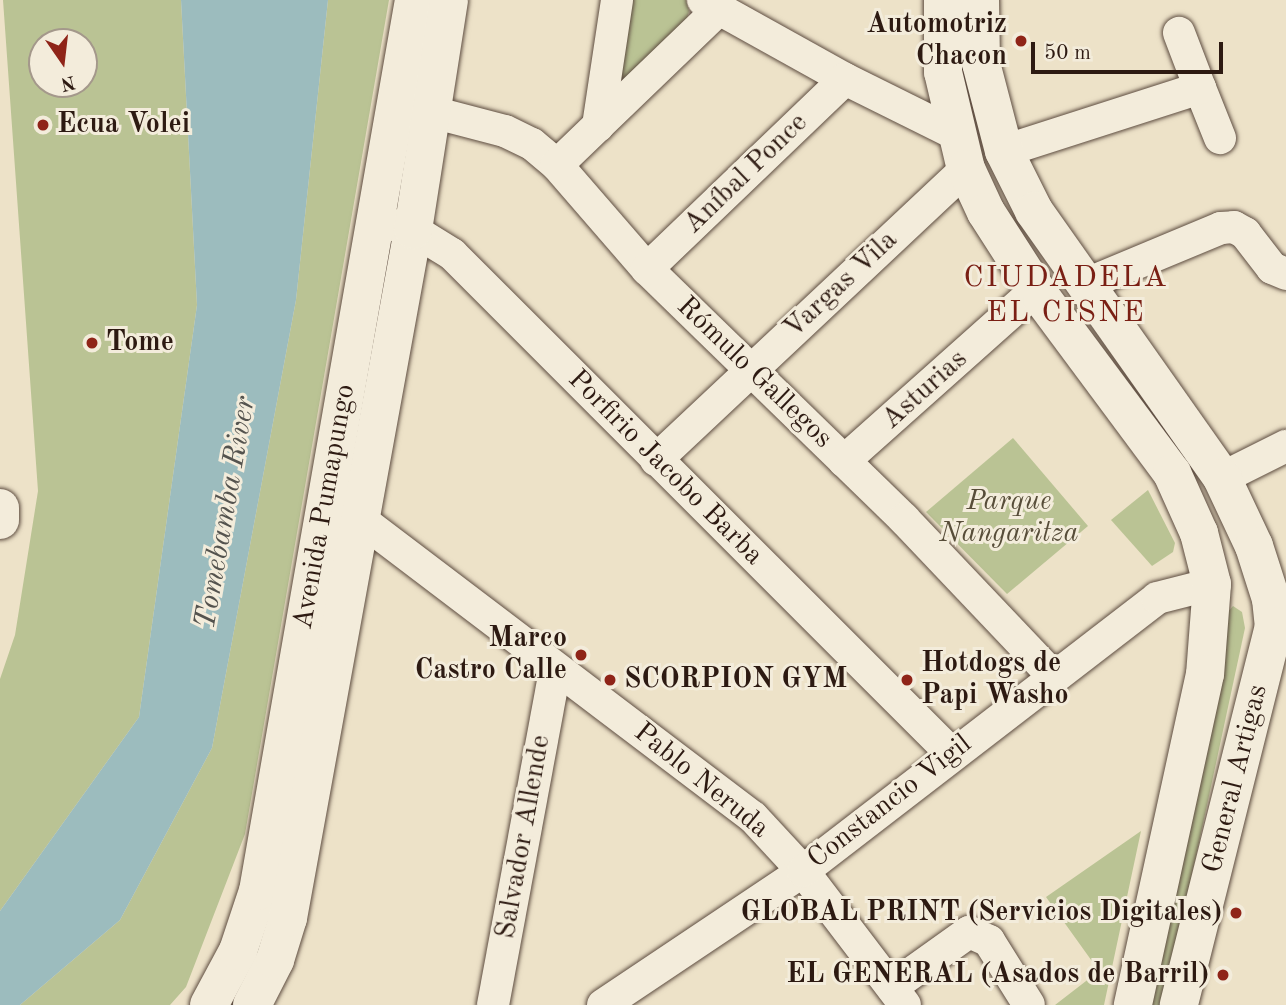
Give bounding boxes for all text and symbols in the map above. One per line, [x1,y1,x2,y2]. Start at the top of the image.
place label: Automotriz Chacon [866,8,1007,74]
north arrow [28,28,98,98]
scale bar [1034,28,1226,72]
marker: Automotriz Chacon [1013,33,1029,49]
text: 50 m [1044,43,1091,64]
text: N [58,71,77,93]
street label: Aníbal Ponce [677,107,815,241]
place label: Ecua Volei [57,108,190,142]
marker: Ecua Volei [35,117,51,133]
street label: Vargas Vila [777,224,905,346]
district label: CIUDADELA EL CISNE [965,260,1167,330]
street label: Rómulo Gallegos [669,290,839,456]
place label: Tome [106,326,174,360]
marker: Tome [84,335,100,351]
street label: Asturias [875,343,975,437]
street label: Porfirio Jacobo Barba [560,363,770,573]
street label: Avenida Pumapungo [287,382,363,632]
water label: Tomebamba River [188,394,264,632]
park label: Parque Nangaritza [939,485,1079,551]
place label: Marco Castro Calle [415,622,567,688]
marker: Marco Castro Calle [573,647,589,663]
place label: Hotdogs de Papi Washo [921,647,1069,713]
place label: SCORPION GYM [624,663,847,697]
marker: SCORPION GYM [602,672,618,688]
marker: Hotdogs de Papi Washo [899,672,915,688]
street label: General Artigas [1196,681,1276,877]
street label: Pablo Neruda [626,716,776,846]
street label: Constancio Vigil [802,728,978,876]
street label: Salvador Allende [490,732,558,942]
place label: GLOBAL PRINT (Servicios Digitales) [740,896,1222,930]
marker: GLOBAL PRINT (Servicios Digitales) [1228,905,1244,921]
place label: EL GENERAL (Asados de Barril) [786,958,1209,992]
marker: EL GENERAL (Asados de Barril) [1215,967,1231,983]

